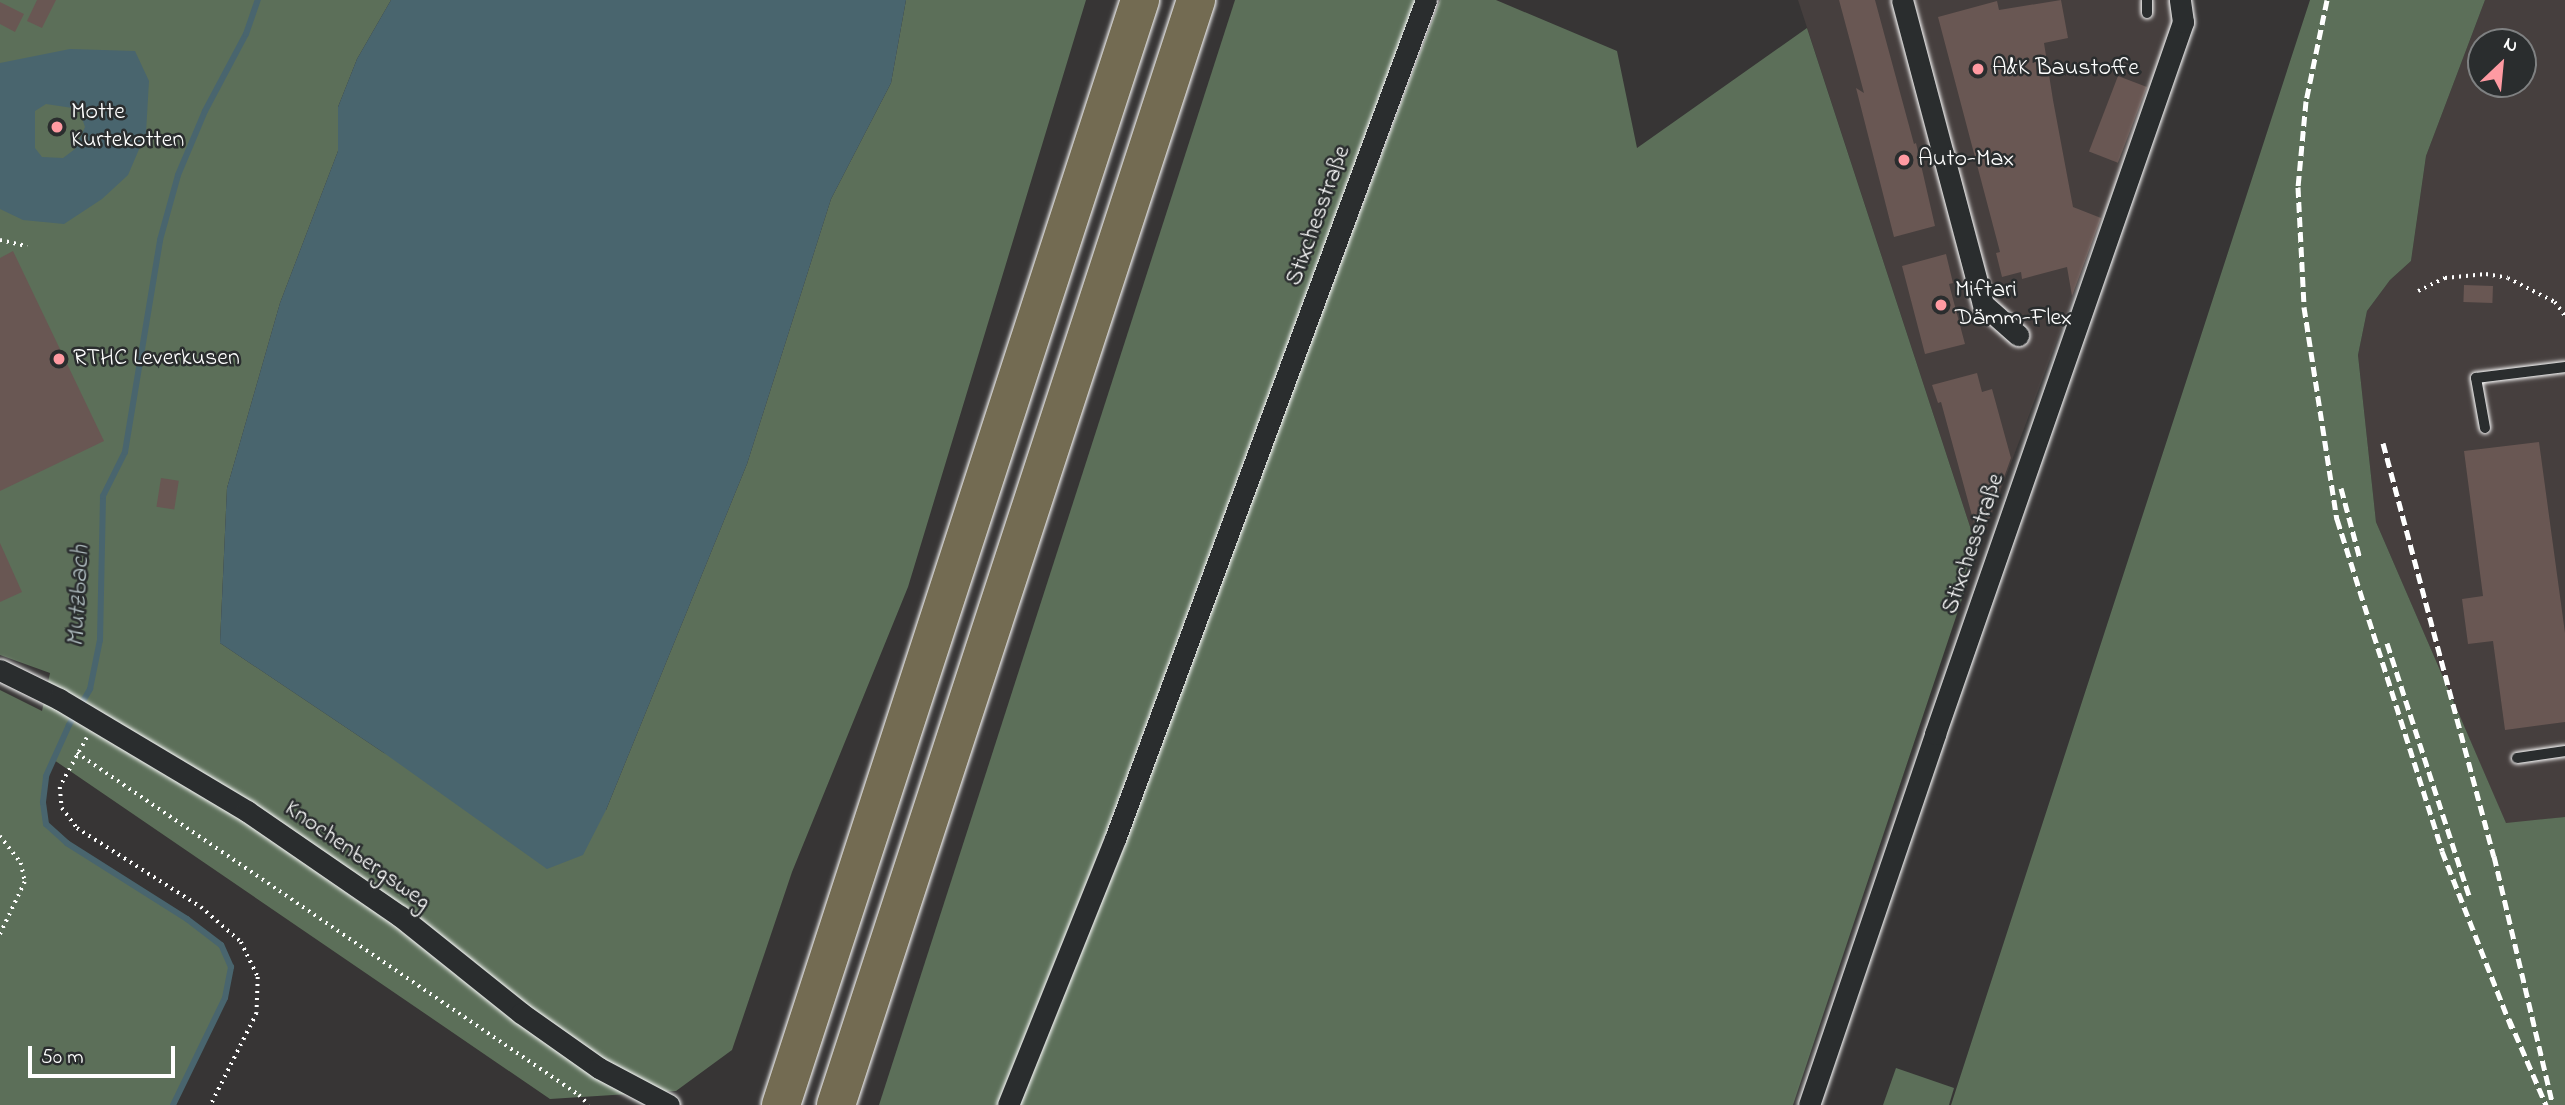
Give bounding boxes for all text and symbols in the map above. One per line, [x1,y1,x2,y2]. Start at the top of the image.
north arrow [2467,28,2537,98]
text: N [2499,31,2522,60]
place label: A&K Baustoffe [1992,55,2139,83]
marker: A&K Baustoffe [1970,61,1986,77]
place label: Motte Kurtekotten [71,99,184,155]
marker: Motte Kurtekotten [49,119,65,135]
street label: Stixchesstraße [1280,142,1358,290]
place label: Auto-Max [1918,146,2014,174]
marker: Auto-Max [1896,152,1912,168]
place label: Miftari Dämm-Flex [1955,277,2072,333]
marker: Miftari Dämm-Flex [1933,297,1949,313]
place label: RTHC Leverkusen [73,345,240,373]
marker: RTHC Leverkusen [51,351,67,367]
street label: Stixchesstraße [1936,470,2012,618]
water label: Mutzbach [62,544,98,648]
street label: Knochenbergsweg [278,795,436,917]
scale bar [32,1032,178,1076]
text: 50 m [41,1043,84,1073]

